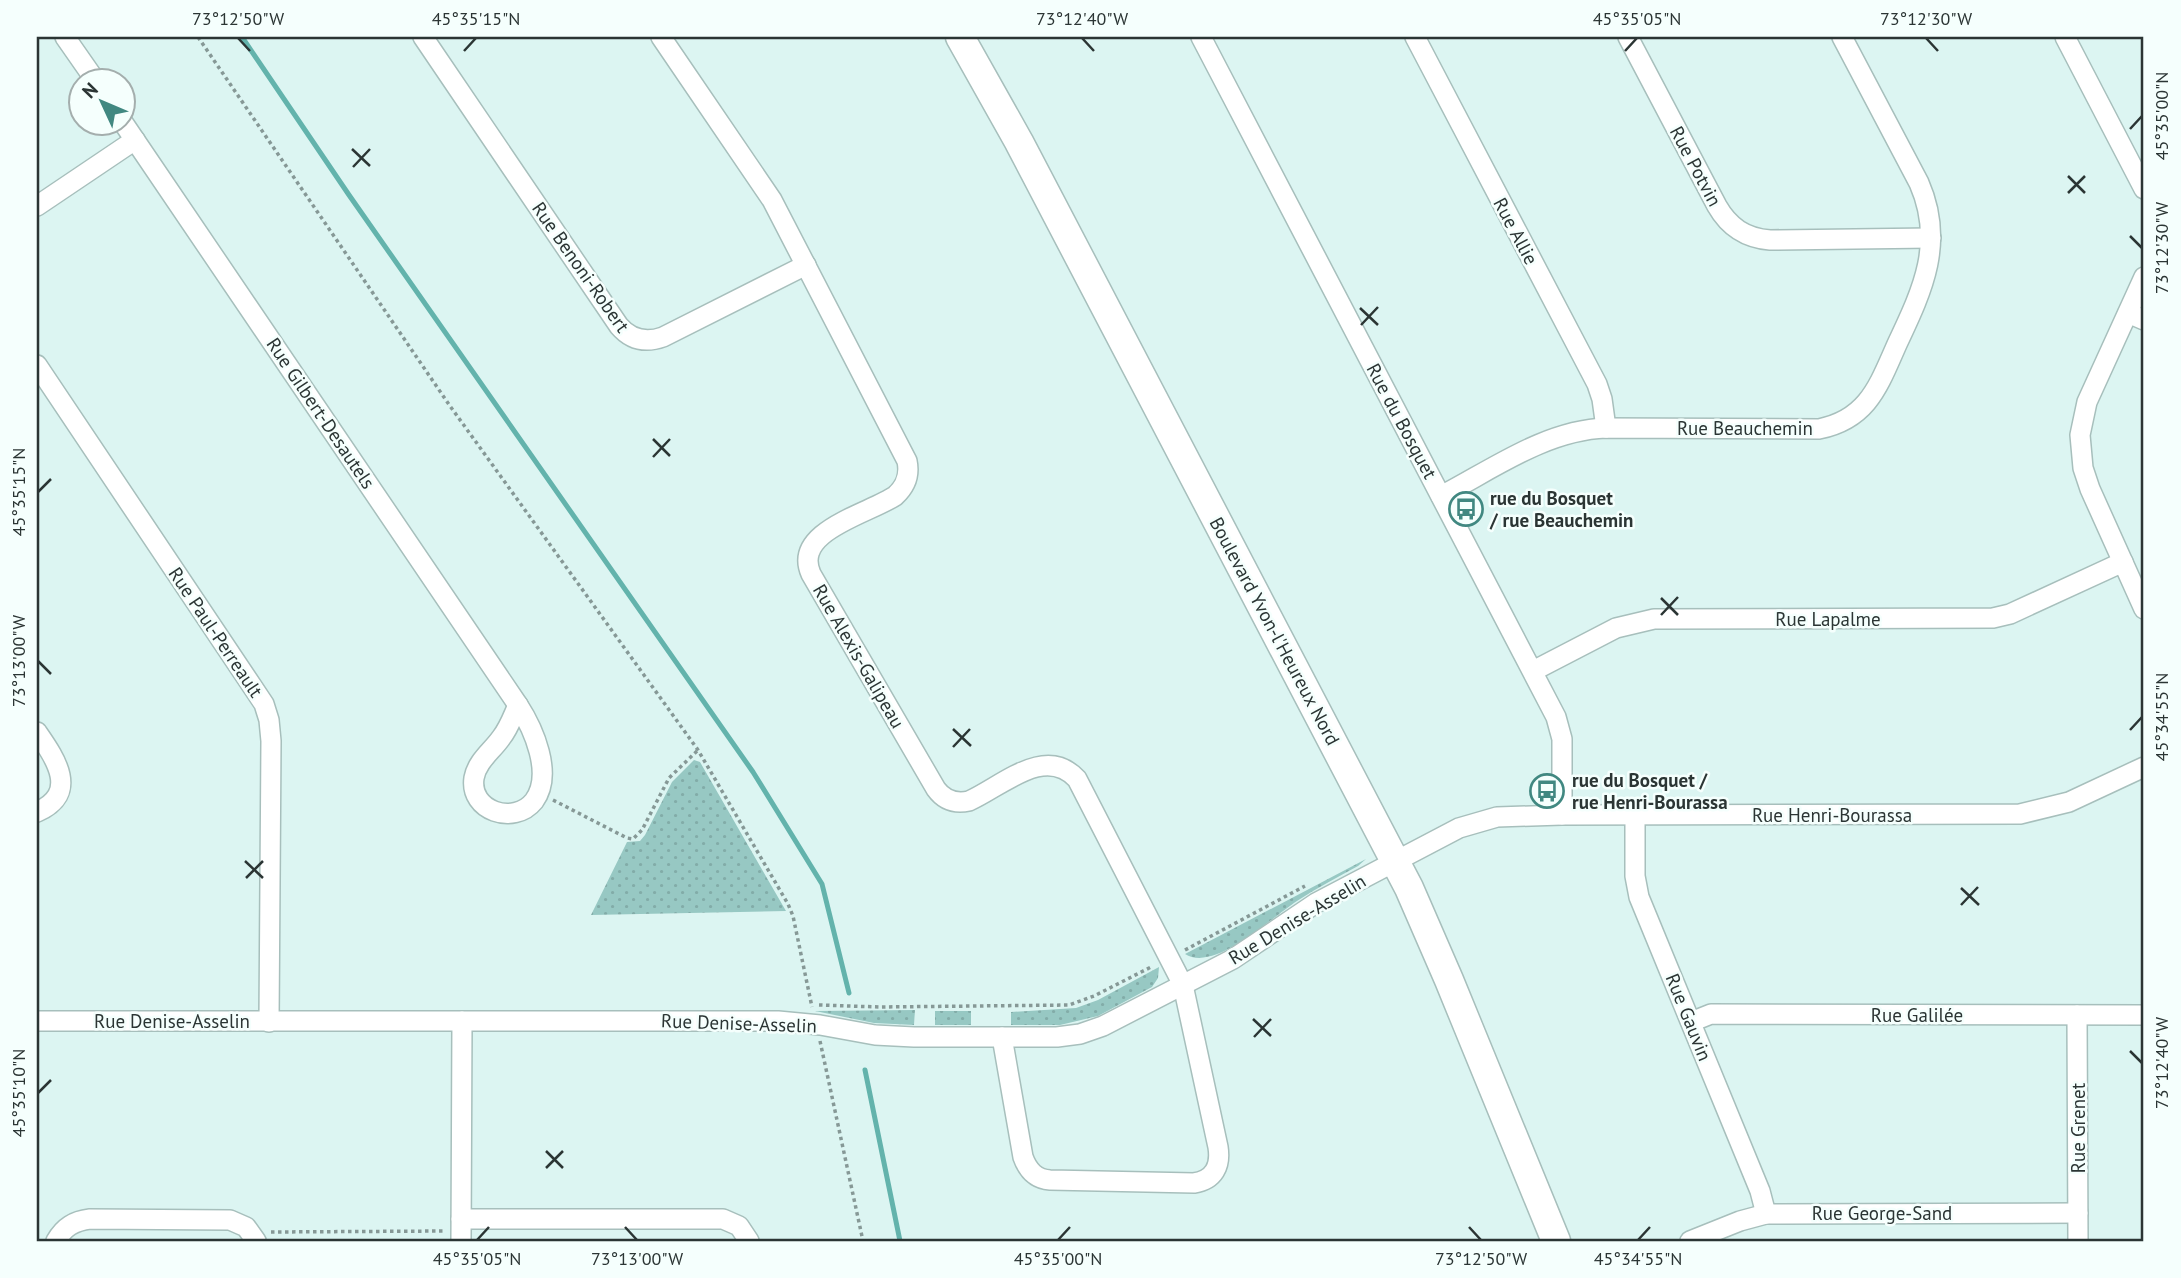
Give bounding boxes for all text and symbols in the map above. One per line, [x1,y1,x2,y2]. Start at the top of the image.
text: 73°12'50"W [192,7,284,30]
text: 45°35'15"N [432,7,520,30]
text: 73°12'40"W [1036,7,1128,30]
text: 45°35'05"N [1593,7,1681,30]
text: 73°12'30"W [1880,7,1972,30]
north arrow [66,66,136,136]
text: 45°35'00"N [2150,72,2173,160]
text: N [77,77,103,103]
street label: Rue Potvin [1665,122,1727,210]
street label: Rue Allie [1488,193,1544,269]
street label: Rue Benoni-Robert [527,197,635,337]
text: 73°12'30"W [2150,202,2173,294]
street label: Rue Gilbert-Desautels [262,333,380,493]
street label: Rue du Bosquet [1361,359,1443,483]
street label: Rue Beauchemin [1677,416,1813,440]
text: 45°35'15"N [7,448,30,536]
place label: rue du Bosquet / rue Beauchemin [1489,486,1633,532]
bus stop icon: rue du Bosquet / rue Beauchemin [1447,490,1485,528]
street label: Boulevard Yvon-l'Heureux Nord [1205,513,1345,749]
street label: Rue Paul-Perreault [164,562,269,702]
street label: Rue Alexis-Galipeau [808,580,910,732]
street label: Rue Lapalme [1775,607,1881,631]
text: 73°13'00"W [7,615,30,707]
text: 45°34'55"N [2150,673,2173,761]
place label: rue du Bosquet / rue Henri-Bourassa [1572,768,1728,814]
bus stop icon: rue du Bosquet / rue Henri-Bourassa [1528,772,1566,810]
street label: Rue Henri-Bourassa [1752,803,1912,827]
street label: Rue Denise-Asselin [1224,869,1370,969]
street label: Rue Gauvin [1661,970,1717,1064]
street label: Rue Galilée [1871,1003,1963,1027]
street label: Rue Denise-Asselin [661,1008,817,1038]
street label: Rue Denise-Asselin [94,1009,250,1033]
text: 73°12'40"W [2150,1017,2173,1109]
text: 45°35'10"N [7,1049,30,1137]
street label: Rue Grenet [2066,1082,2090,1173]
street label: Rue George-Sand [1812,1201,1952,1225]
text: 45°35'05"N [433,1247,521,1270]
text: 73°13'00"W [591,1247,683,1270]
text: 45°35'00"N [1014,1247,1102,1270]
text: 73°12'50"W [1435,1247,1527,1270]
text: 45°34'55"N [1594,1247,1682,1270]

